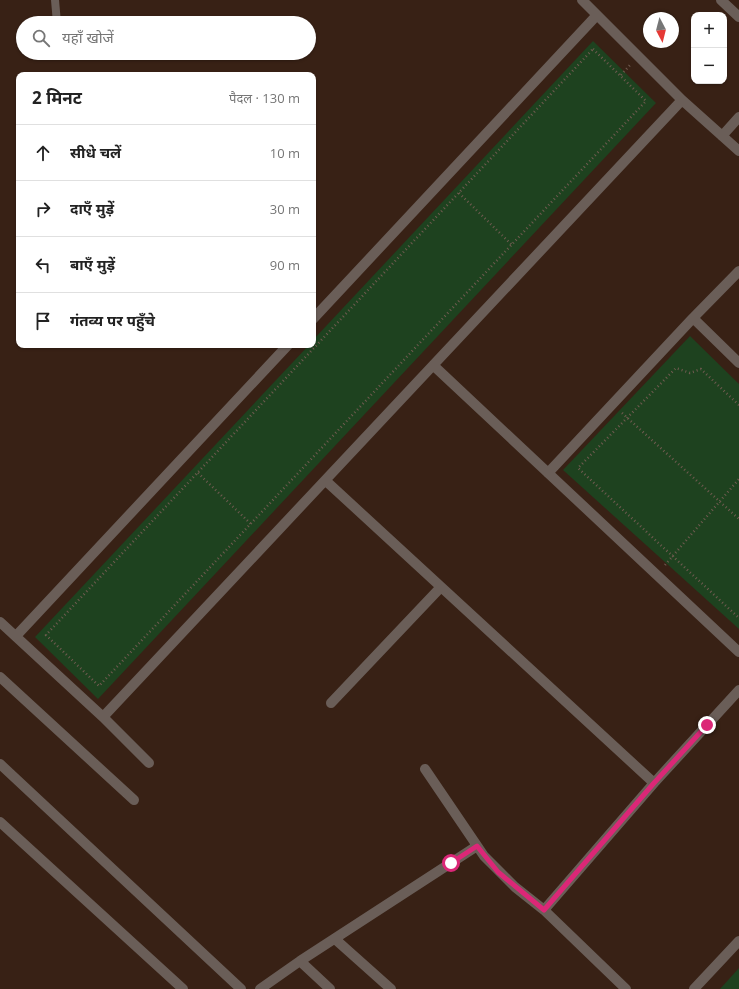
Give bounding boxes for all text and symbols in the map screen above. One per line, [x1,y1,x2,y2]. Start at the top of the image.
north arrow [643,12,679,48]
map controls [691,12,727,84]
button: + [691,12,727,48]
search box [16,16,316,60]
icon: search [30,27,52,49]
text: यहाँ खोजें [62,27,114,47]
button: − [691,48,727,84]
text: 2 मिनट [32,86,82,109]
text: पैदल · 130 m [229,89,300,107]
icon: ahead [32,142,54,164]
text: सीधे चलें [70,142,121,162]
text: 10 m [270,144,300,162]
icon: right [32,198,54,220]
text: दाएँ मुड़ें [70,198,114,218]
text: 30 m [270,200,300,218]
icon: left [32,254,54,276]
text: बाएँ मुड़ें [70,254,115,274]
text: 90 m [270,256,300,274]
icon: arrive [32,310,54,332]
text: गंतव्य पर पहुँचे [70,310,155,330]
route end [698,716,716,734]
route start [442,854,460,872]

